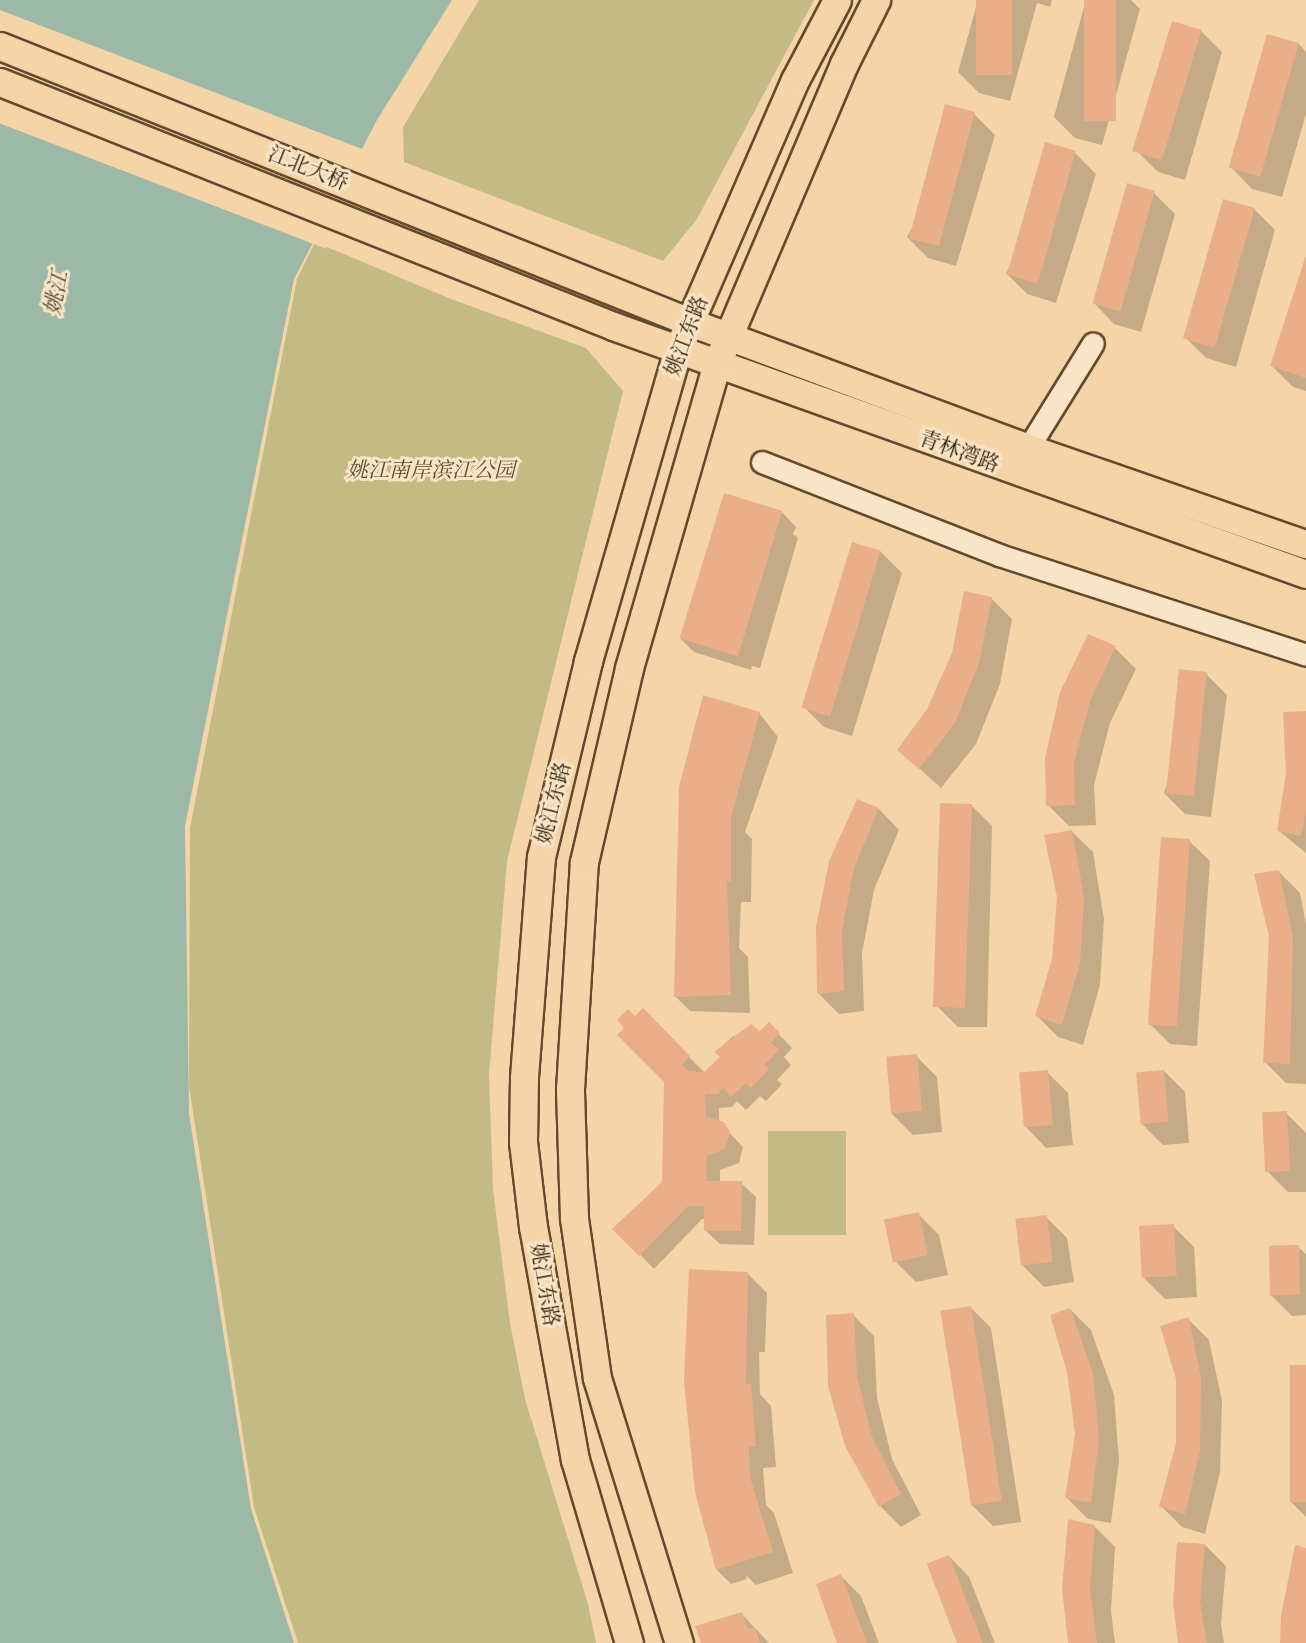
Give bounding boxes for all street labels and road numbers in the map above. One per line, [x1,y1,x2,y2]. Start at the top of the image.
street label: 江北大桥 [264,142,352,196]
street label: 姚江东路 [660,292,714,380]
street label: 青林湾路 [915,426,1003,478]
street label: 姚江东路 [532,759,576,847]
street label: 姚江东路 [524,1241,564,1329]

